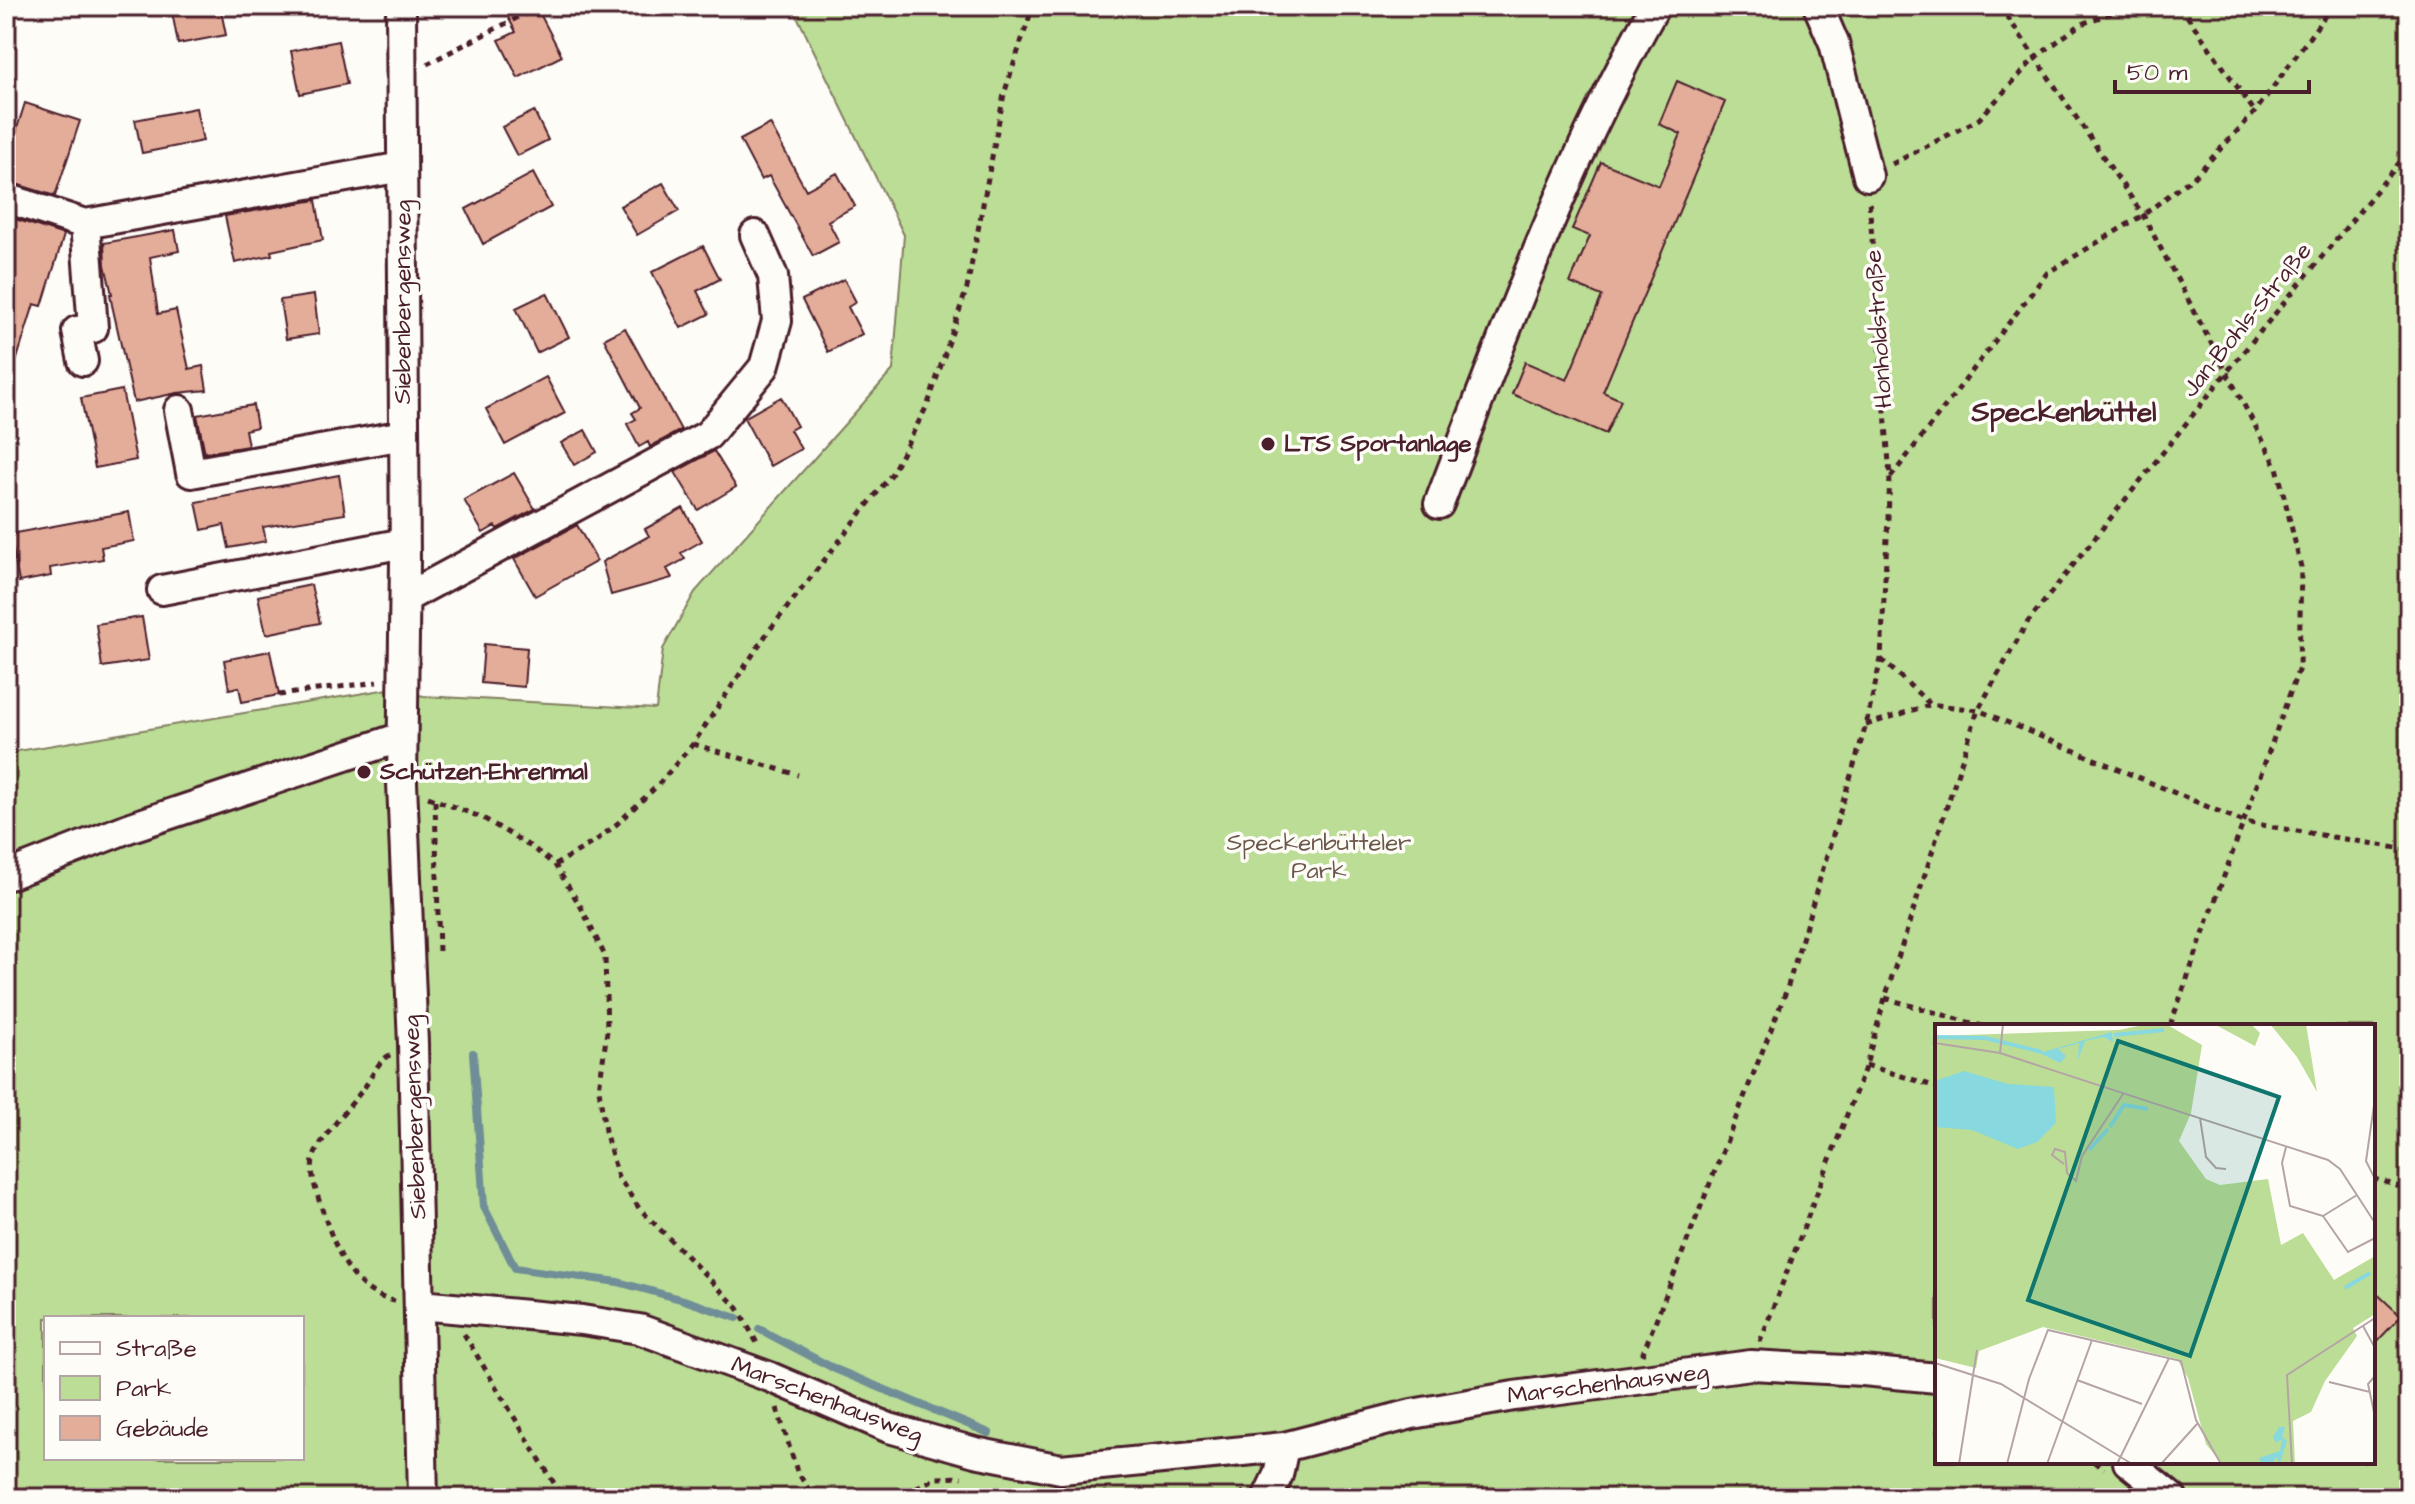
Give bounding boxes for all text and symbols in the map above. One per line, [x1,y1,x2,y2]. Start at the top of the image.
scale bar [2115,44,2309,94]
text: 50 m [2127,56,2188,90]
street label: Siebenbergensweg [386,200,421,404]
street label: Jan-Bohls-Straße [2174,235,2320,405]
street label: Honholdstraße [1857,249,1901,409]
district label: Speckenbüttel [1971,393,2156,433]
place label: LTS Sportanlage [1284,427,1471,462]
marker: LTS Sportanlage [1259,435,1277,453]
place label: Schützen-Ehrenmal [379,755,588,789]
marker: Schützen-Ehrenmal [355,763,373,781]
park label: Speckenbütteler Park [1227,826,1411,888]
street label: Siebenbergensweg [394,1014,437,1220]
inset map [1935,1024,2375,1464]
legend [44,1316,304,1460]
text: Straße [116,1332,197,1366]
street label: Marschenhausweg [726,1348,928,1453]
street label: Marschenhausweg [1505,1355,1711,1414]
text: Park [116,1372,172,1406]
text: Gebäude [116,1412,209,1446]

